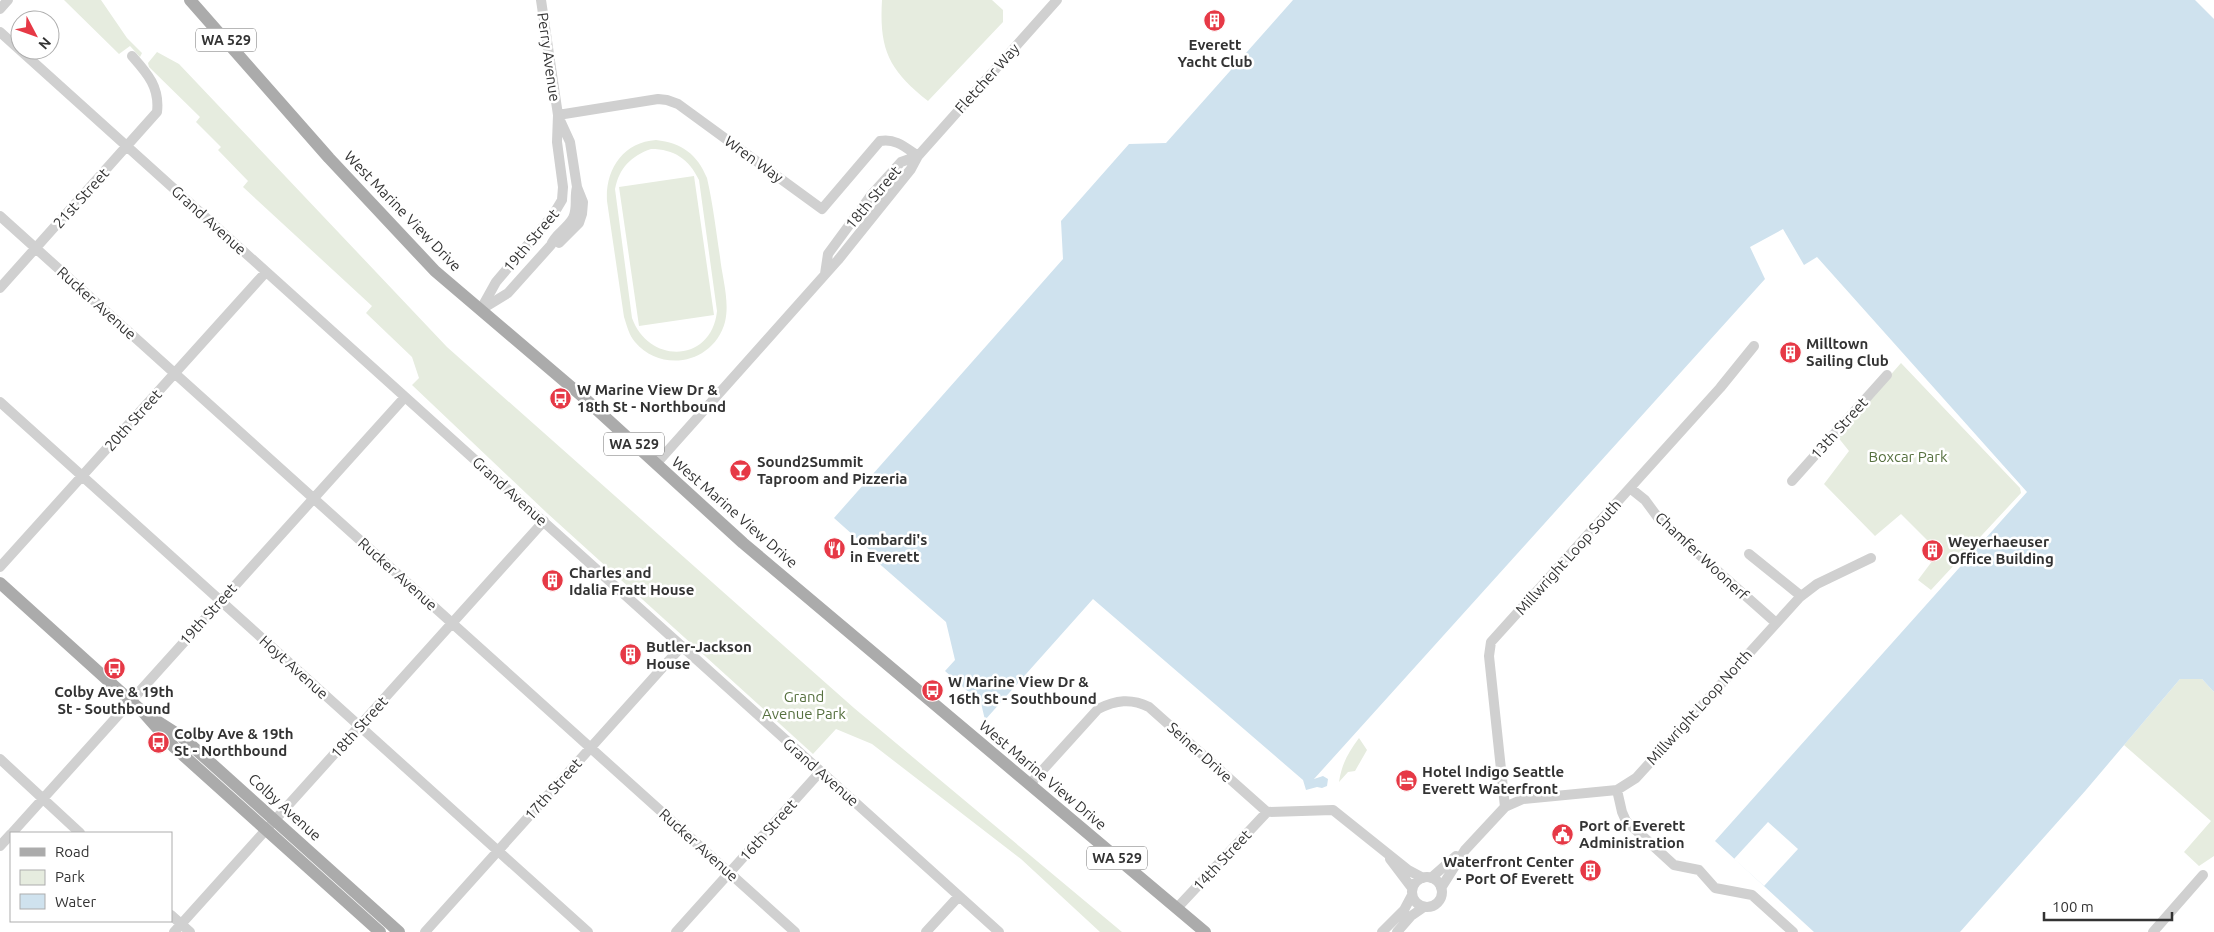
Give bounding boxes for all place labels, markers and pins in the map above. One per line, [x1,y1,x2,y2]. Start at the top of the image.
building icon: Everett Yacht Club [1203,9,1227,33]
place label: Everett Yacht Club [1178,36,1252,70]
place label: Milltown Sailing Club [1806,335,1889,369]
building icon: Milltown Sailing Club [1778,340,1802,364]
place label: W Marine View Dr & 18th St - Northbound [577,381,726,415]
bus stop icon: W Marine View Dr & 18th St - Northbound [549,386,573,410]
place label: Sound2Summit Taproom and Pizzeria [757,453,907,487]
bar icon: Sound2Summit Taproom and Pizzeria [729,458,753,482]
place label: Lombardi's in Everett [850,531,927,565]
place label: Weyerhaeuser Office Building [1948,533,2054,567]
restaurant icon: Lombardi's in Everett [822,536,846,560]
building icon: Weyerhaeuser Office Building [1920,538,1944,562]
place label: Charles and Idalia Fratt House [569,564,694,598]
building icon: Charles and Idalia Fratt House [541,569,565,593]
place label: Butler-Jackson House [646,638,752,672]
building icon: Butler-Jackson House [618,643,642,667]
bus stop icon: Colby Ave & 19th St - Southbound [102,656,126,680]
place label: W Marine View Dr & 16th St - Southbound [948,673,1097,707]
bus stop icon: W Marine View Dr & 16th St - Southbound [920,678,944,702]
place label: Colby Ave & 19th St - Southbound [54,683,174,717]
place label: Colby Ave & 19th St - Northbound [174,725,294,759]
bus stop icon: Colby Ave & 19th St - Northbound [146,730,170,754]
place label: Hotel Indigo Seattle Everett Waterfront [1422,763,1564,797]
hotel icon: Hotel Indigo Seattle Everett Waterfront [1394,768,1418,792]
place label: Port of Everett Administration [1579,817,1686,851]
public building icon: Port of Everett Administration [1551,822,1575,846]
place label: Waterfront Center - Port Of Everett [1443,853,1575,887]
building icon: Waterfront Center - Port Of Everett [1578,858,1602,882]

